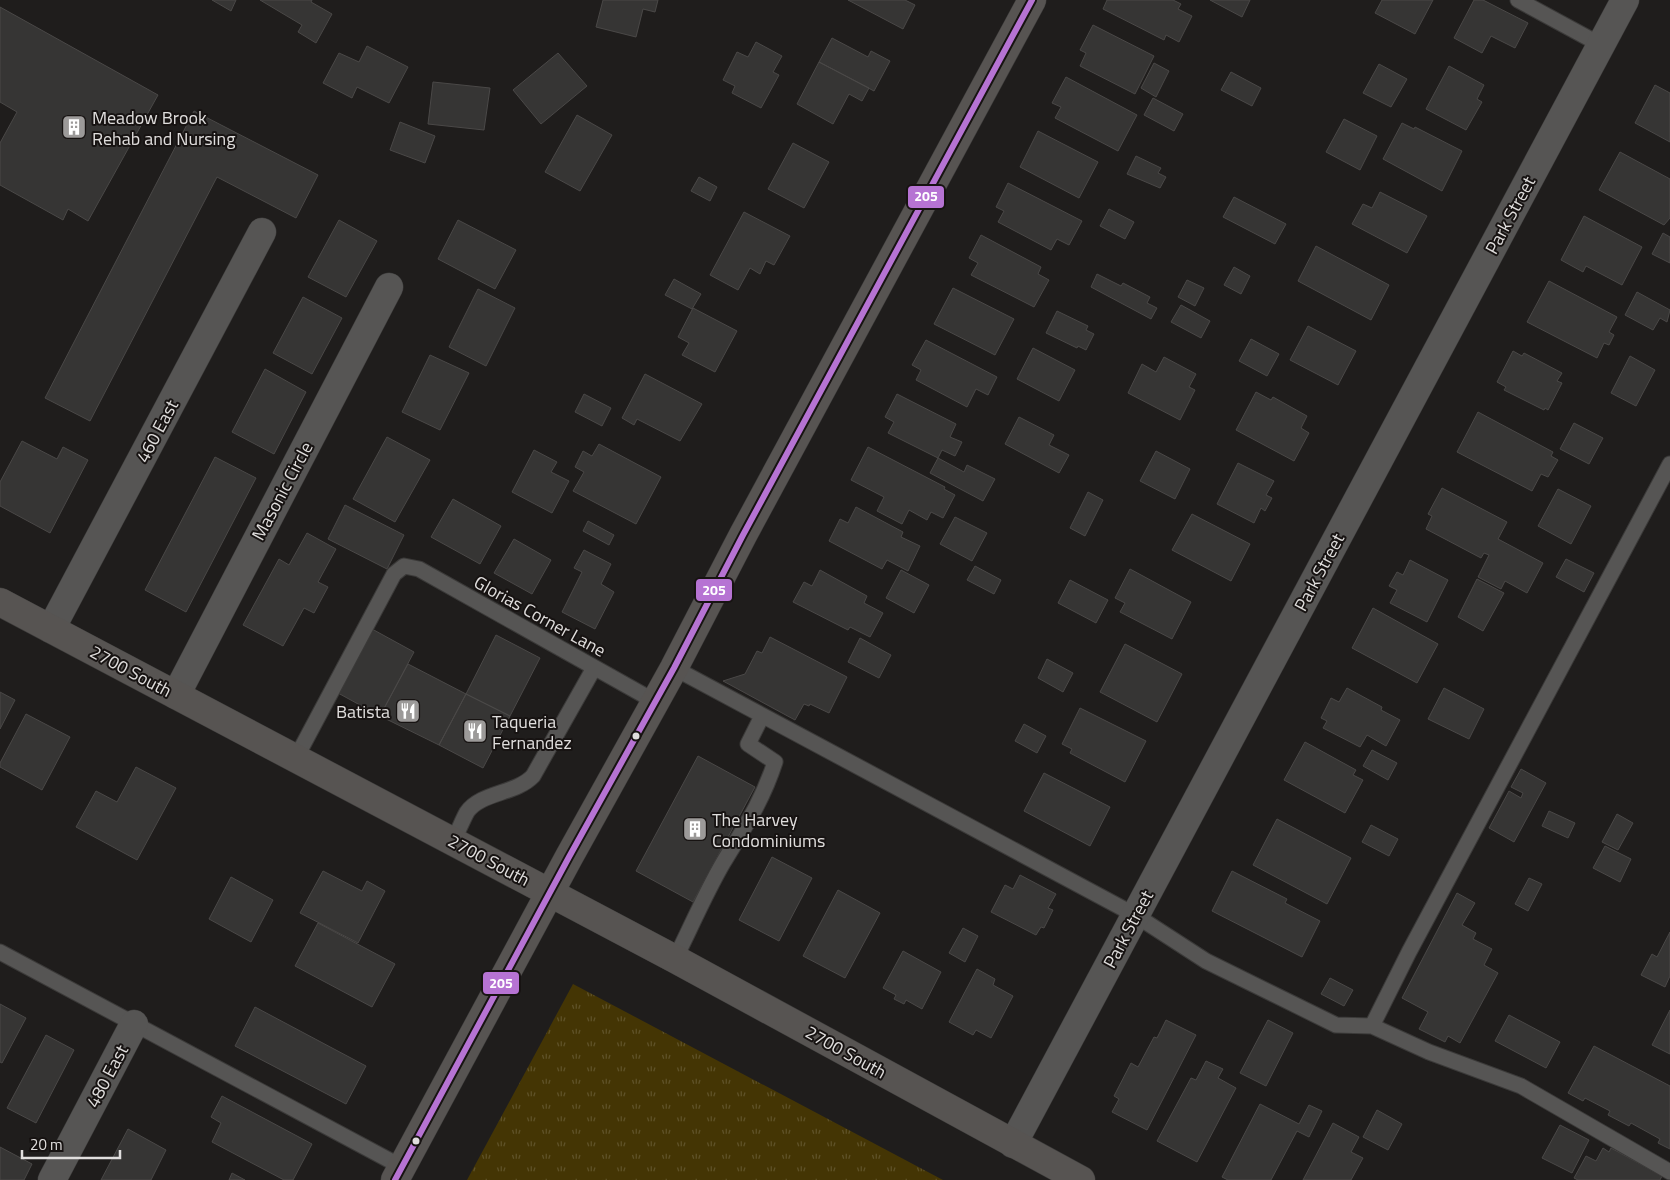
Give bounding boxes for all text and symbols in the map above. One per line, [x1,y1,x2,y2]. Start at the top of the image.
place label: Meadow Brook Rehab and Nursing [92,104,235,152]
building icon: Meadow Brook Rehab and Nursing [61,114,87,140]
street label: Park Street [1478,171,1542,259]
line badge: 205 [907,185,945,209]
text: 205 [914,185,938,206]
street label: 460 East [129,394,185,467]
street label: Masonic Circle [245,437,319,545]
street label: Park Street [1287,528,1351,616]
street label: Glorias Corner Lane [469,569,611,663]
line badge: 205 [695,578,733,602]
text: 205 [702,579,726,600]
street label: 2700 South [85,638,177,704]
place label: Batista [336,698,390,725]
restaurant icon: Batista [395,698,421,724]
place label: Taqueria Fernandez [492,708,572,756]
restaurant icon: Taqueria Fernandez [462,718,488,744]
unlabelled marker [631,731,641,741]
place label: The Harvey Condominiums [712,806,825,854]
building icon: The Harvey Condominiums [682,816,708,842]
street label: 2700 South [443,827,535,893]
street label: Park Street [1096,885,1160,973]
line badge: 205 [482,971,520,995]
text: 205 [489,972,513,993]
street label: 2700 South [800,1019,892,1085]
street label: 480 East [79,1039,135,1112]
scale bar [22,1128,120,1160]
text: 20 m [30,1133,63,1156]
unlabelled marker [411,1136,421,1146]

